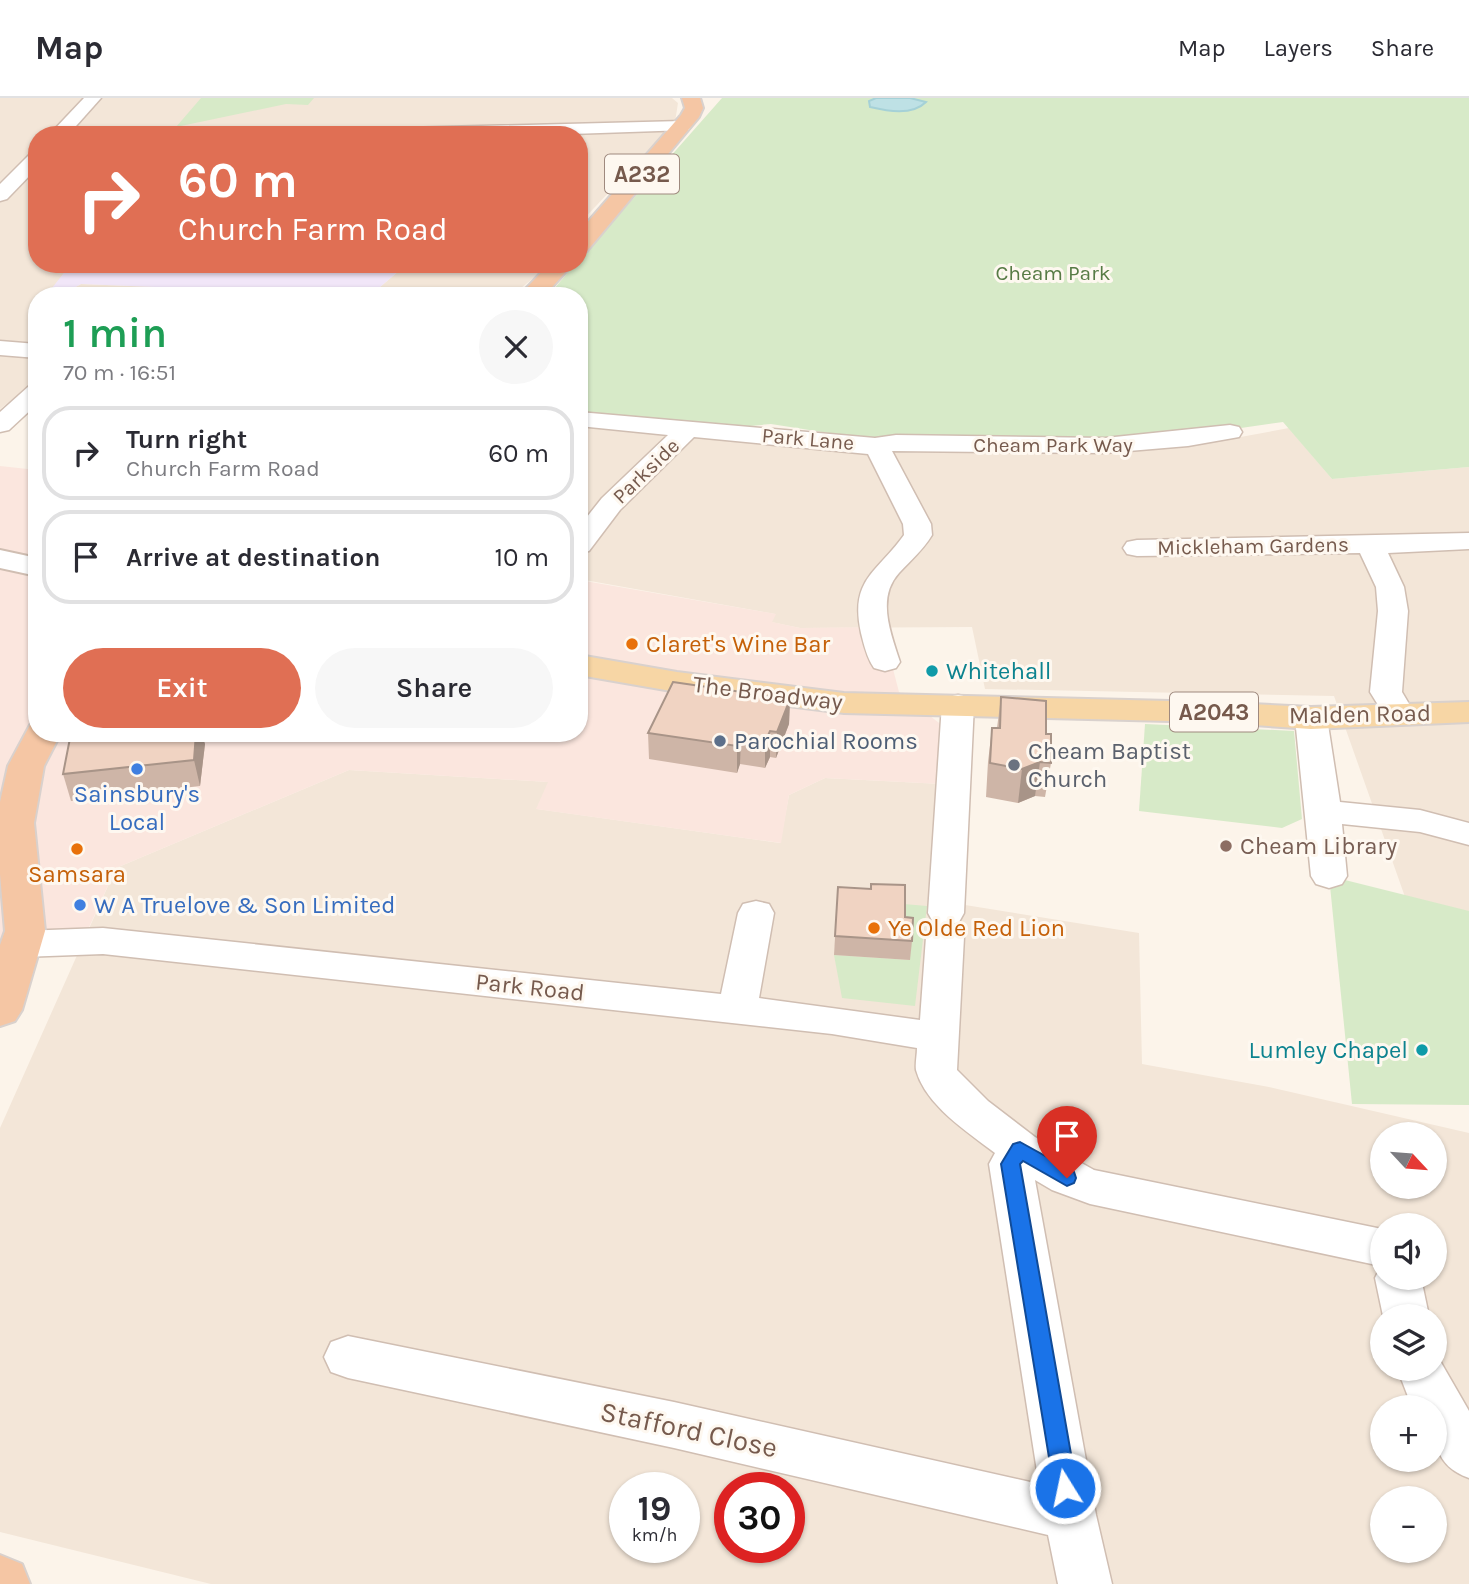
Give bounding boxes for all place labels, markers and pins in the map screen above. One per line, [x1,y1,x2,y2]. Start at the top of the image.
place label: Claret's Wine Bar [646,630,830,658]
marker: Claret's Wine Bar [624,636,640,652]
place label: Whitehall [946,657,1052,685]
marker: Whitehall [924,663,940,679]
place label: Parochial Rooms [734,727,918,755]
marker: Parochial Rooms [712,733,728,749]
place label: Cheam Baptist Church [1028,737,1191,793]
marker: Cheam Baptist Church [1006,757,1022,773]
marker: Sainsbury's Local [129,761,145,777]
place label: Sainsbury's Local [74,780,200,836]
place label: Cheam Library [1240,832,1397,860]
marker: Cheam Library [1218,838,1234,854]
marker: Samsara [69,841,85,857]
place label: Samsara [28,860,126,888]
place label: W A Truelove & Son Limited [94,891,395,919]
marker: W A Truelove & Son Limited [72,897,88,913]
place label: Ye Olde Red Lion [888,914,1065,942]
marker: Ye Olde Red Lion [866,920,882,936]
place label: Lumley Chapel [1248,1036,1408,1064]
marker: Lumley Chapel [1414,1042,1430,1058]
pin [1037,1106,1097,1178]

